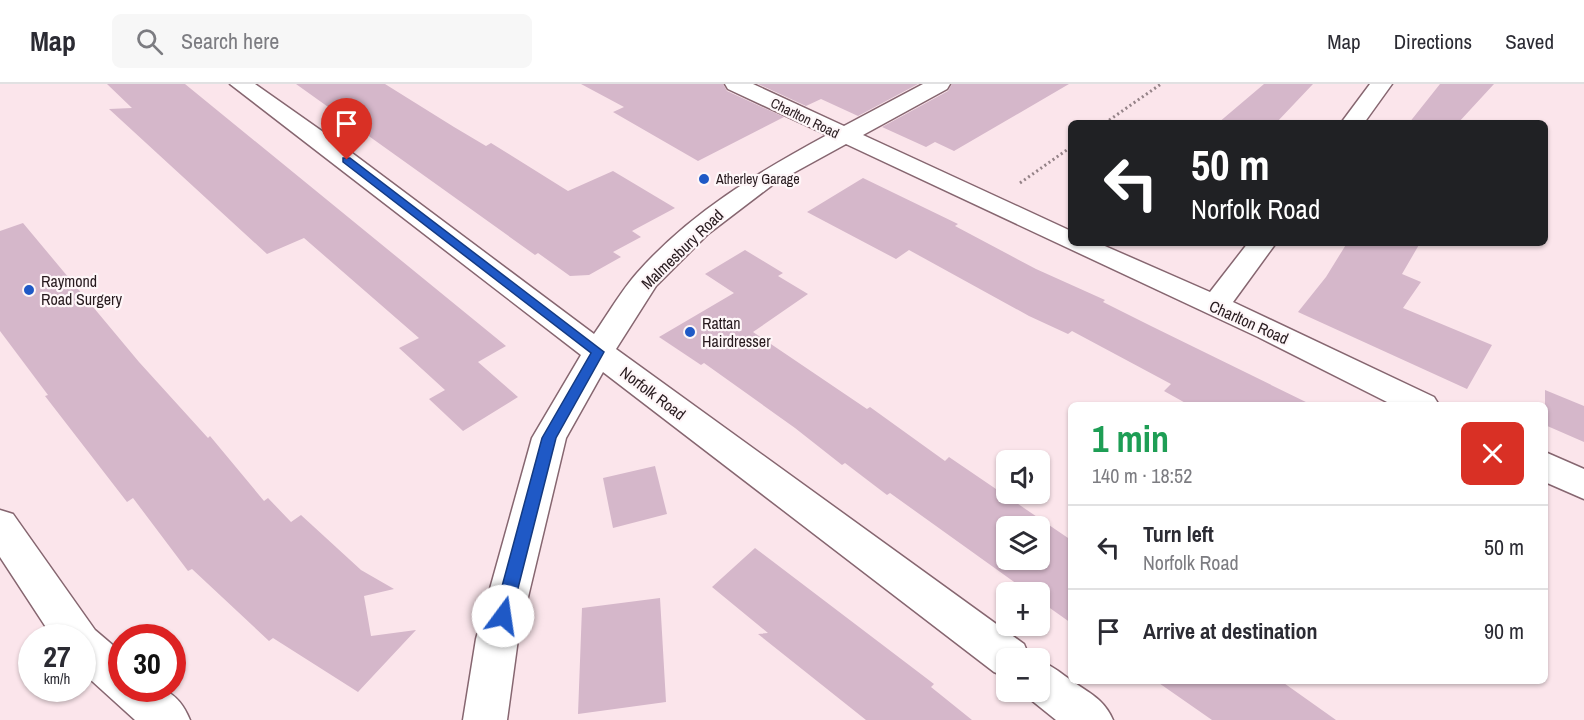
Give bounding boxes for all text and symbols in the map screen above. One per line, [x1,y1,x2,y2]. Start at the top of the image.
search box [112,14,532,68]
text: Map [30,22,76,60]
icon: search [133,25,166,58]
text: Search here [181,26,279,56]
text: Map [1327,27,1361,56]
text: Directions [1394,27,1472,56]
text: Saved [1505,27,1554,56]
street label: Charlton Road [768,94,842,142]
pin [321,98,372,160]
icon: arrive [330,107,363,140]
text: 50 m [1191,137,1270,193]
icon: left [1092,144,1170,222]
place label: Atherley Garage [715,170,800,188]
marker: Atherley Garage [697,172,711,186]
text: Norfolk Road [1191,191,1320,227]
street label: Malmesbury Road [636,204,728,294]
place label: Raymond Road Surgery [41,270,122,310]
marker: Raymond Road Surgery [22,283,36,297]
street label: Charlton Road [1206,295,1292,349]
place label: Rattan Hairdresser [702,312,771,352]
marker: Rattan Hairdresser [683,325,697,339]
street label: Norfolk Road [616,361,690,425]
text: 1 min [1092,415,1169,463]
button: close [1461,422,1524,485]
map controls [996,450,1050,702]
button: sound [996,450,1050,504]
text: 140 m · 18:52 [1092,462,1192,489]
button: layers [996,516,1050,570]
text: Turn left [1143,519,1214,549]
icon: left [1092,531,1125,564]
text: 50 m [1484,532,1524,562]
text: Norfolk Road [1143,549,1239,576]
button: + [996,582,1050,636]
position arrow [471,584,535,648]
icon: arrive [1092,615,1125,648]
text: Arrive at destination [1143,616,1317,646]
text: 90 m [1484,616,1524,646]
speed limit sign: 30 [108,624,186,702]
text: 27 [43,636,71,676]
button: − [996,648,1050,702]
text: km/h [44,668,70,689]

